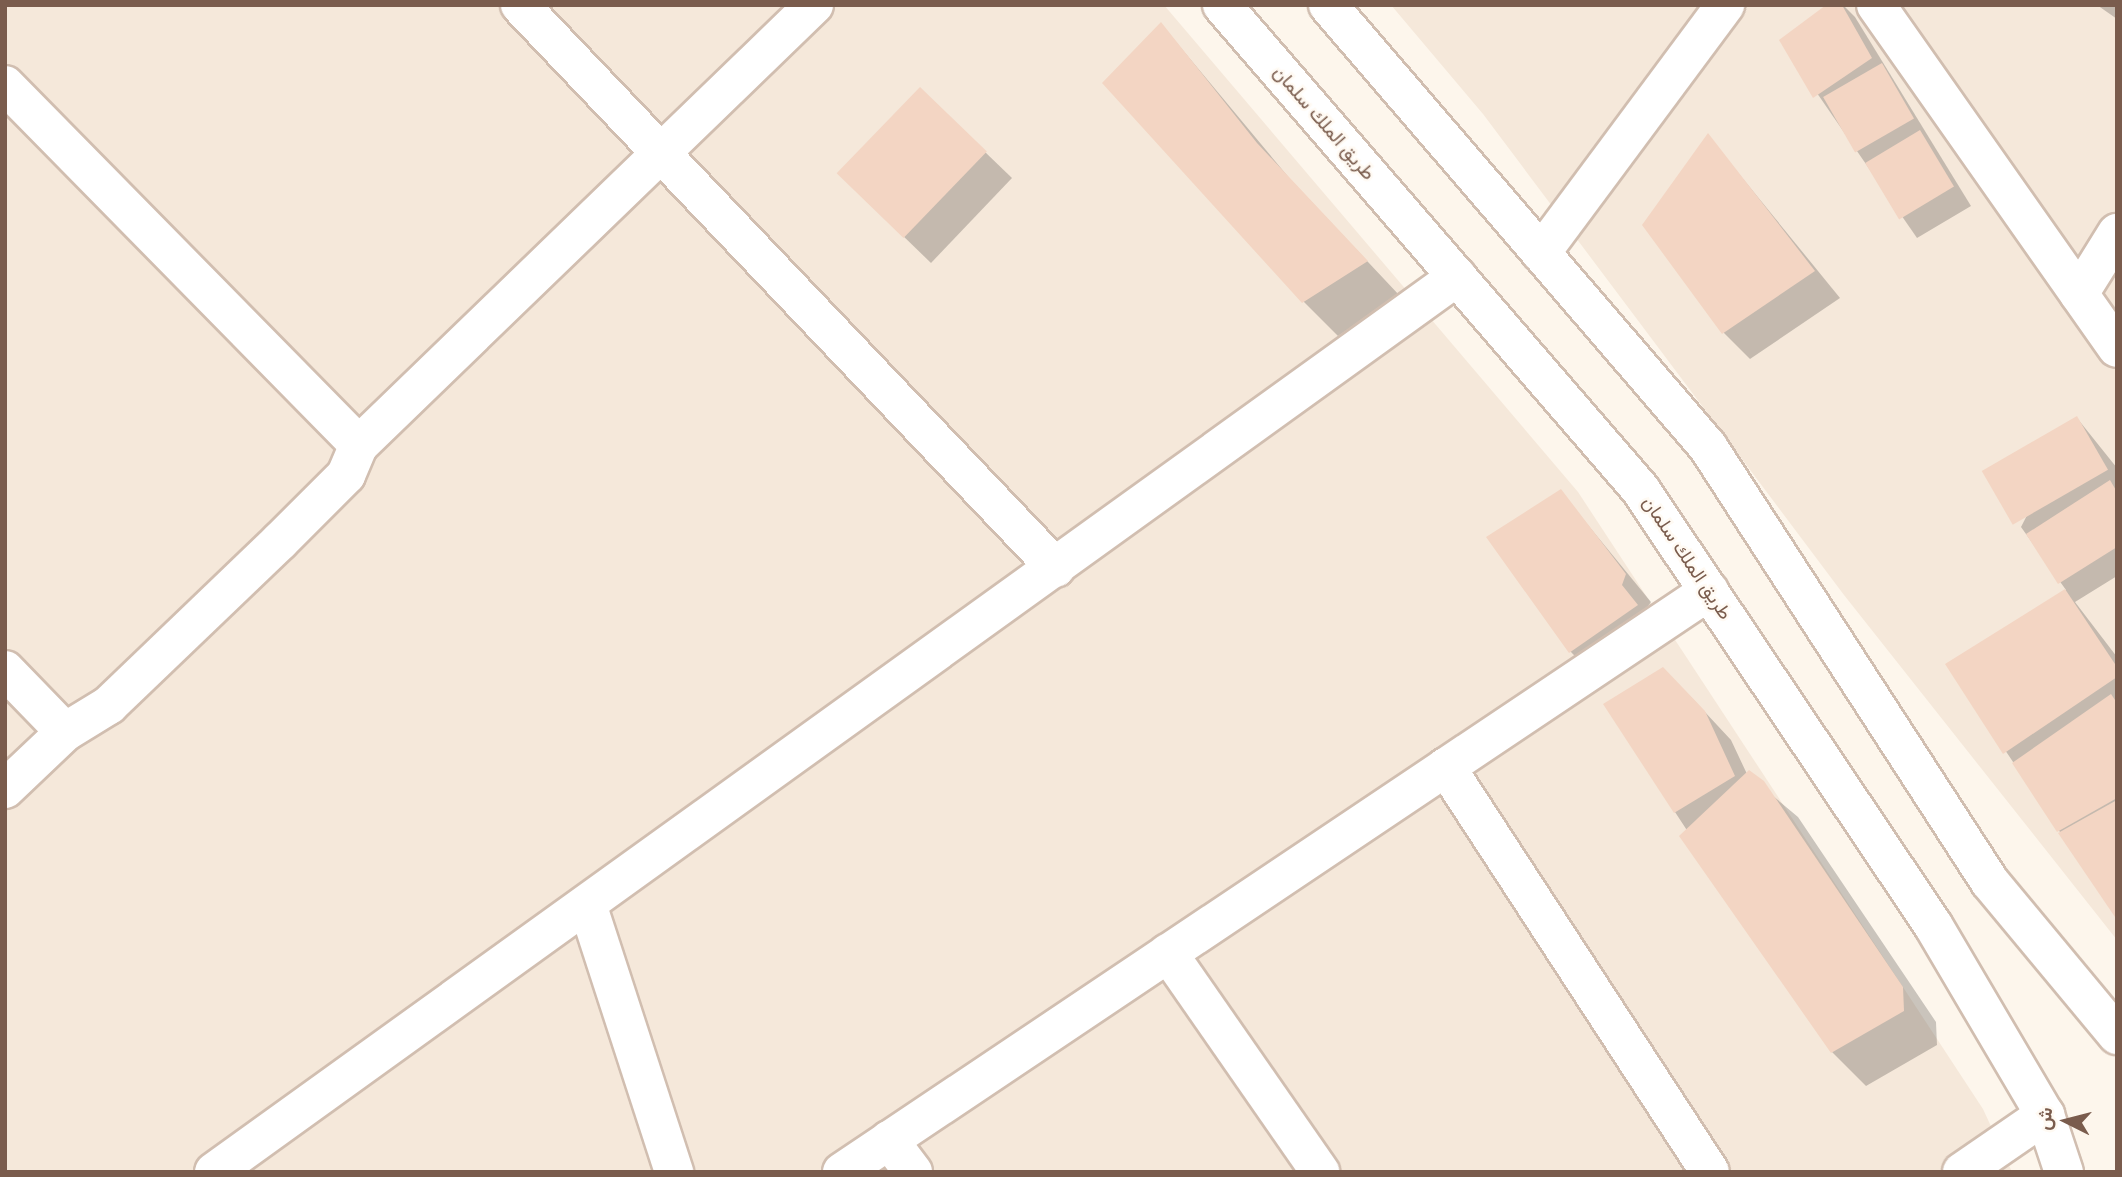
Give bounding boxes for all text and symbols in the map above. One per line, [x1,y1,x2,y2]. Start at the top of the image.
street label: طريق الملك سلمان [1268,61,1380,185]
street label: طريق الملك سلمان [1637,492,1737,624]
north arrow [2031,1086,2101,1156]
text: ش [2031,1106,2058,1131]

